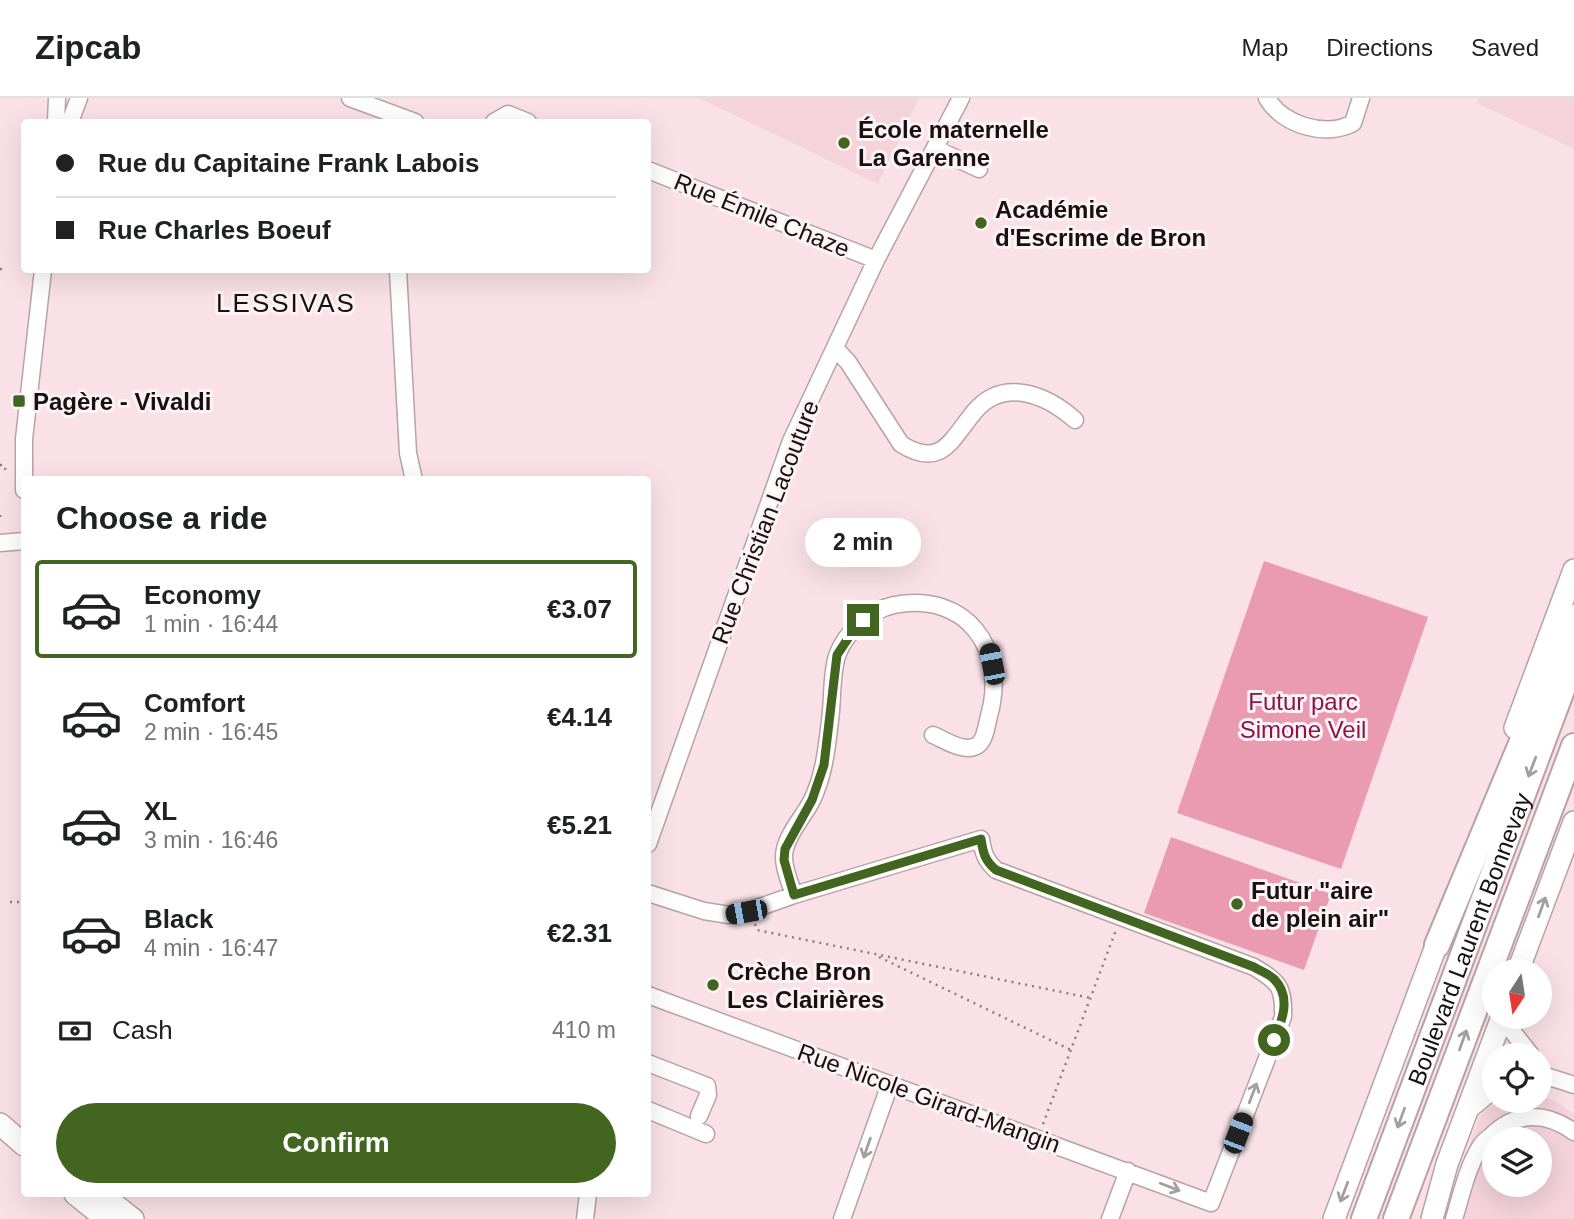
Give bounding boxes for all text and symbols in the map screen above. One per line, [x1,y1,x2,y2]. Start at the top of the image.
text: Zipcab [35,29,141,66]
text: Map [1242,34,1288,61]
text: Directions [1326,34,1433,61]
text: Saved [1471,34,1539,61]
place label: École maternelle La Garenne [858,116,1049,171]
marker: École maternelle La Garenne [836,135,852,151]
text: Rue du Capitaine Frank Labois [98,148,479,178]
street label: Rue Émile Chaze [670,168,854,262]
place label: Académie d'Escrime de Bron [995,196,1206,251]
text: Rue Charles Boeuf [98,215,331,245]
marker: Académie d'Escrime de Bron [973,215,989,231]
district label: LESSIVAS [216,288,356,318]
place label: Pagère - Vivaldi [33,388,211,415]
marker: Pagère - Vivaldi [11,393,27,409]
street label: Rue Christian Lacouture [706,396,824,648]
text: Choose a ride [56,500,268,536]
callout: 2 min [805,518,921,568]
text: 2 min [833,529,893,555]
icon: car [60,578,123,641]
text: Economy [144,580,261,610]
text: €3.07 [547,594,612,624]
route end [847,604,879,636]
text: 1 min · 16:44 [144,611,278,637]
car [978,641,1007,687]
icon: car [60,686,123,749]
text: Comfort [144,688,245,718]
park label: Futur parc Simone Veil [1240,688,1366,743]
text: €4.14 [547,702,612,732]
text: 2 min · 16:45 [144,719,278,745]
one-way arrow [1525,756,1538,778]
street label: Boulevard Laurent Bonnevay [1402,789,1536,1089]
icon: car [60,794,123,857]
text: XL [144,796,177,826]
text: €5.21 [547,810,612,840]
text: 3 min · 16:46 [144,827,278,853]
place label: Futur "aire de plein air" [1251,877,1389,932]
marker: Futur "aire de plein air" [1229,896,1245,912]
one-way arrow [1537,897,1550,919]
car [724,898,769,926]
icon: car [60,902,123,965]
text: Black [144,904,213,934]
text: €2.31 [547,918,612,948]
text: 4 min · 16:47 [144,935,278,961]
place label: Crèche Bron Les Clairières [727,958,884,1013]
north arrow [1482,959,1552,1029]
map controls [1482,959,1552,1197]
marker: Crèche Bron Les Clairières [705,977,721,993]
icon: cash [56,1012,94,1050]
text: Cash [112,1015,173,1045]
text: 410 m [552,1017,616,1043]
route start [1258,1024,1290,1056]
one-way arrow [1458,1030,1470,1052]
street label: Rue Nicole Girard-Mangin [794,1038,1064,1158]
button: locate [1482,1043,1552,1113]
one-way arrow [1248,1083,1261,1105]
button: Confirm [56,1103,616,1183]
one-way arrow [1394,1107,1406,1129]
car [1221,1110,1256,1156]
button: layers [1482,1127,1552,1197]
one-way arrow [860,1137,872,1159]
one-way arrow [1158,1181,1180,1194]
one-way arrow [1337,1181,1350,1203]

